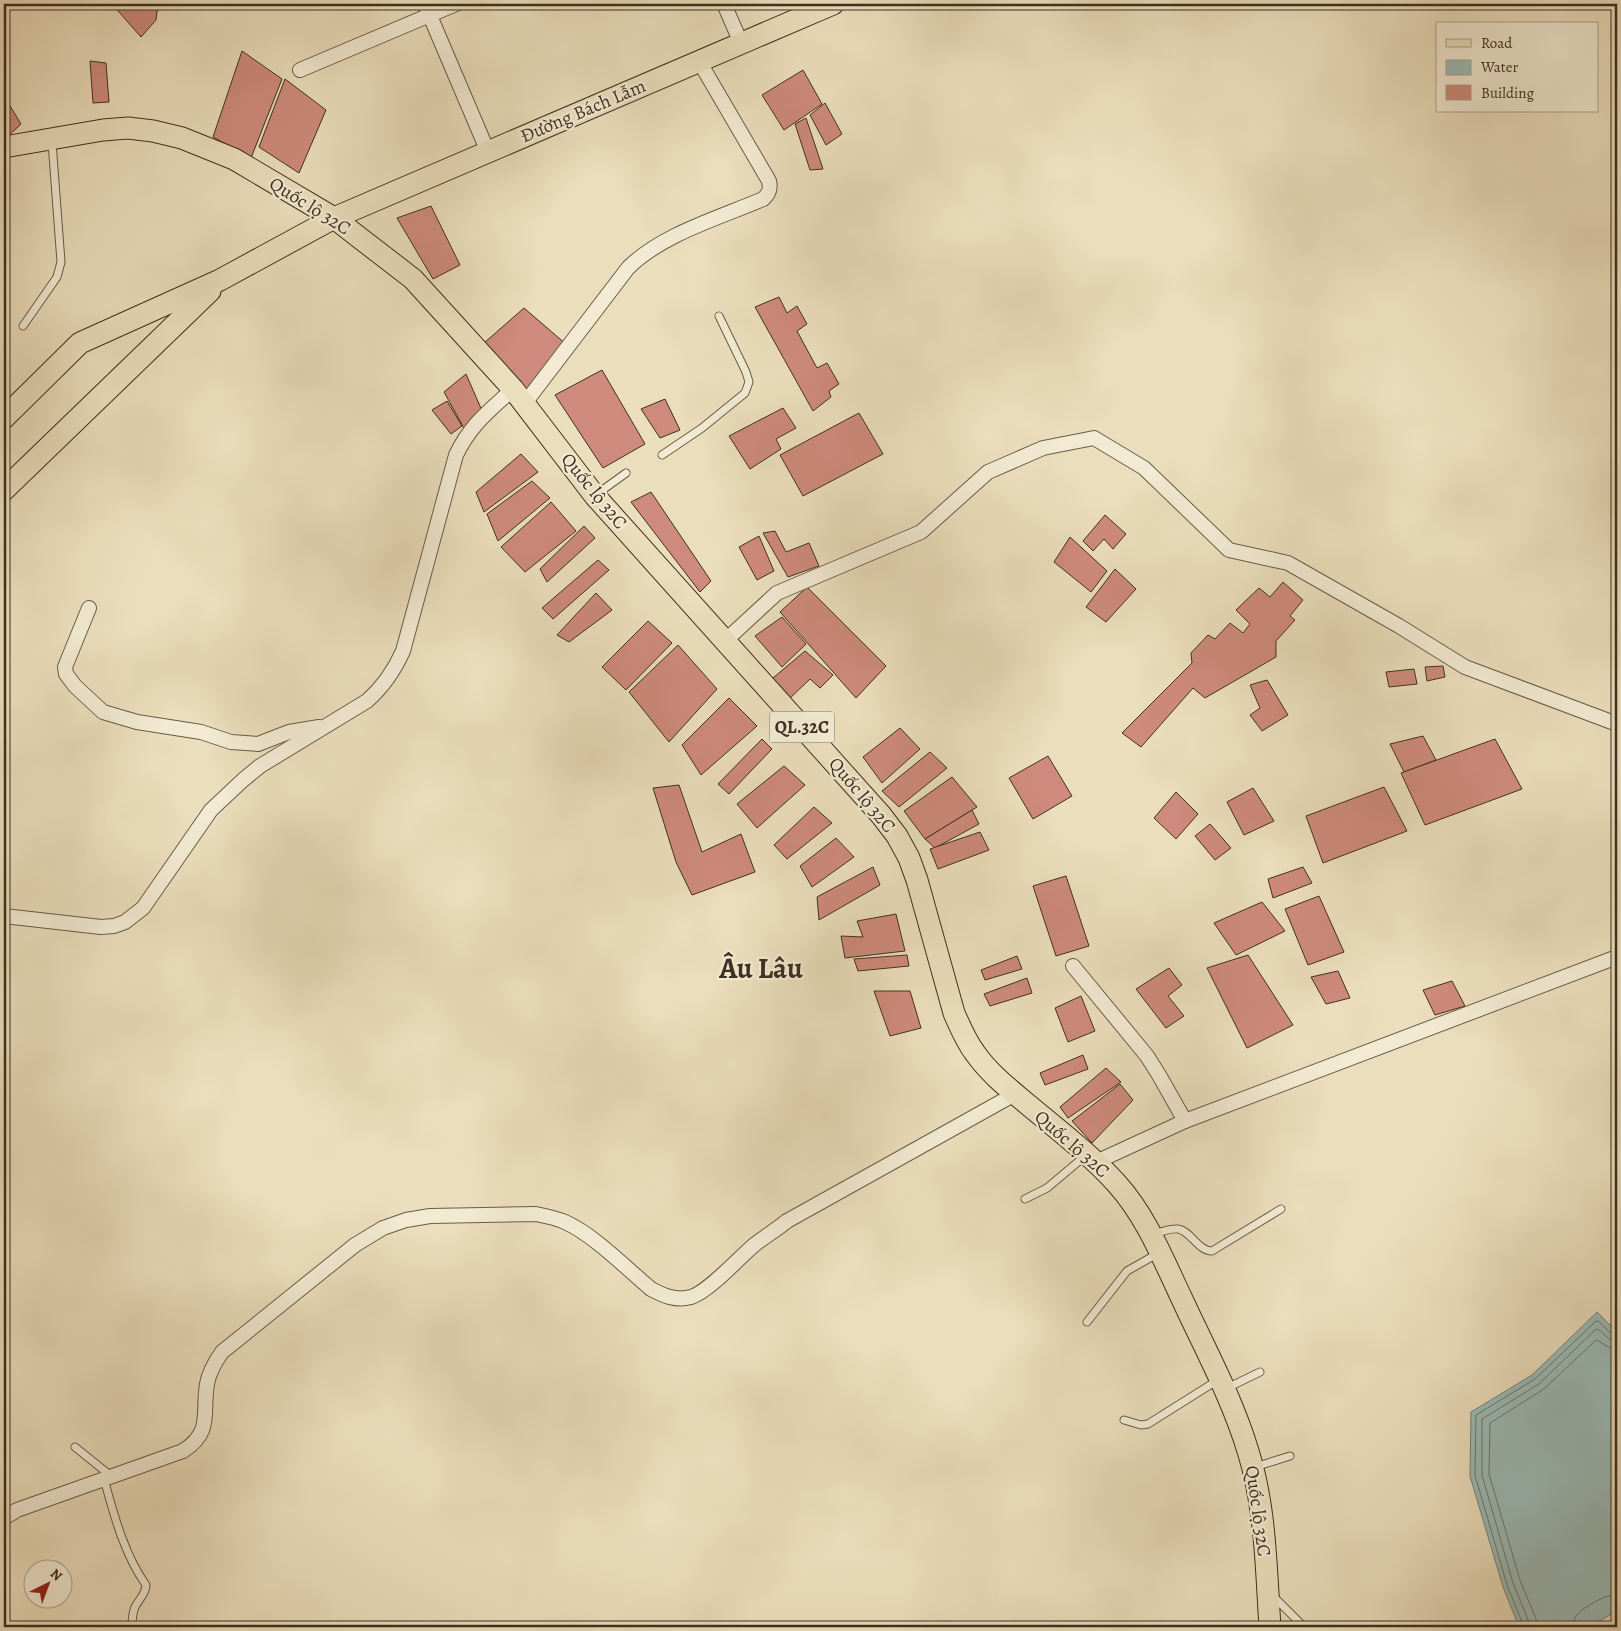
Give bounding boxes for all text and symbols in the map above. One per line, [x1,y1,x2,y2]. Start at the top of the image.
legend [1436,22,1598,112]
text: Road [1481,33,1513,53]
text: Water [1480,57,1518,77]
street label: Đường Bách Lẫm [516,73,650,149]
text: Building [1481,83,1534,103]
street label: Quốc lộ 32C [264,171,356,241]
street label: Quốc lộ 32C [555,447,633,535]
road number: QL.32C [770,712,834,742]
street label: Quốc lộ 32C [823,752,901,838]
district label: Âu Lâu [718,949,803,988]
street label: Quốc lộ 32C [1029,1104,1115,1184]
street label: Quốc lộ 32C [1239,1464,1277,1558]
north arrow [22,1558,72,1608]
text: N [46,1564,67,1585]

